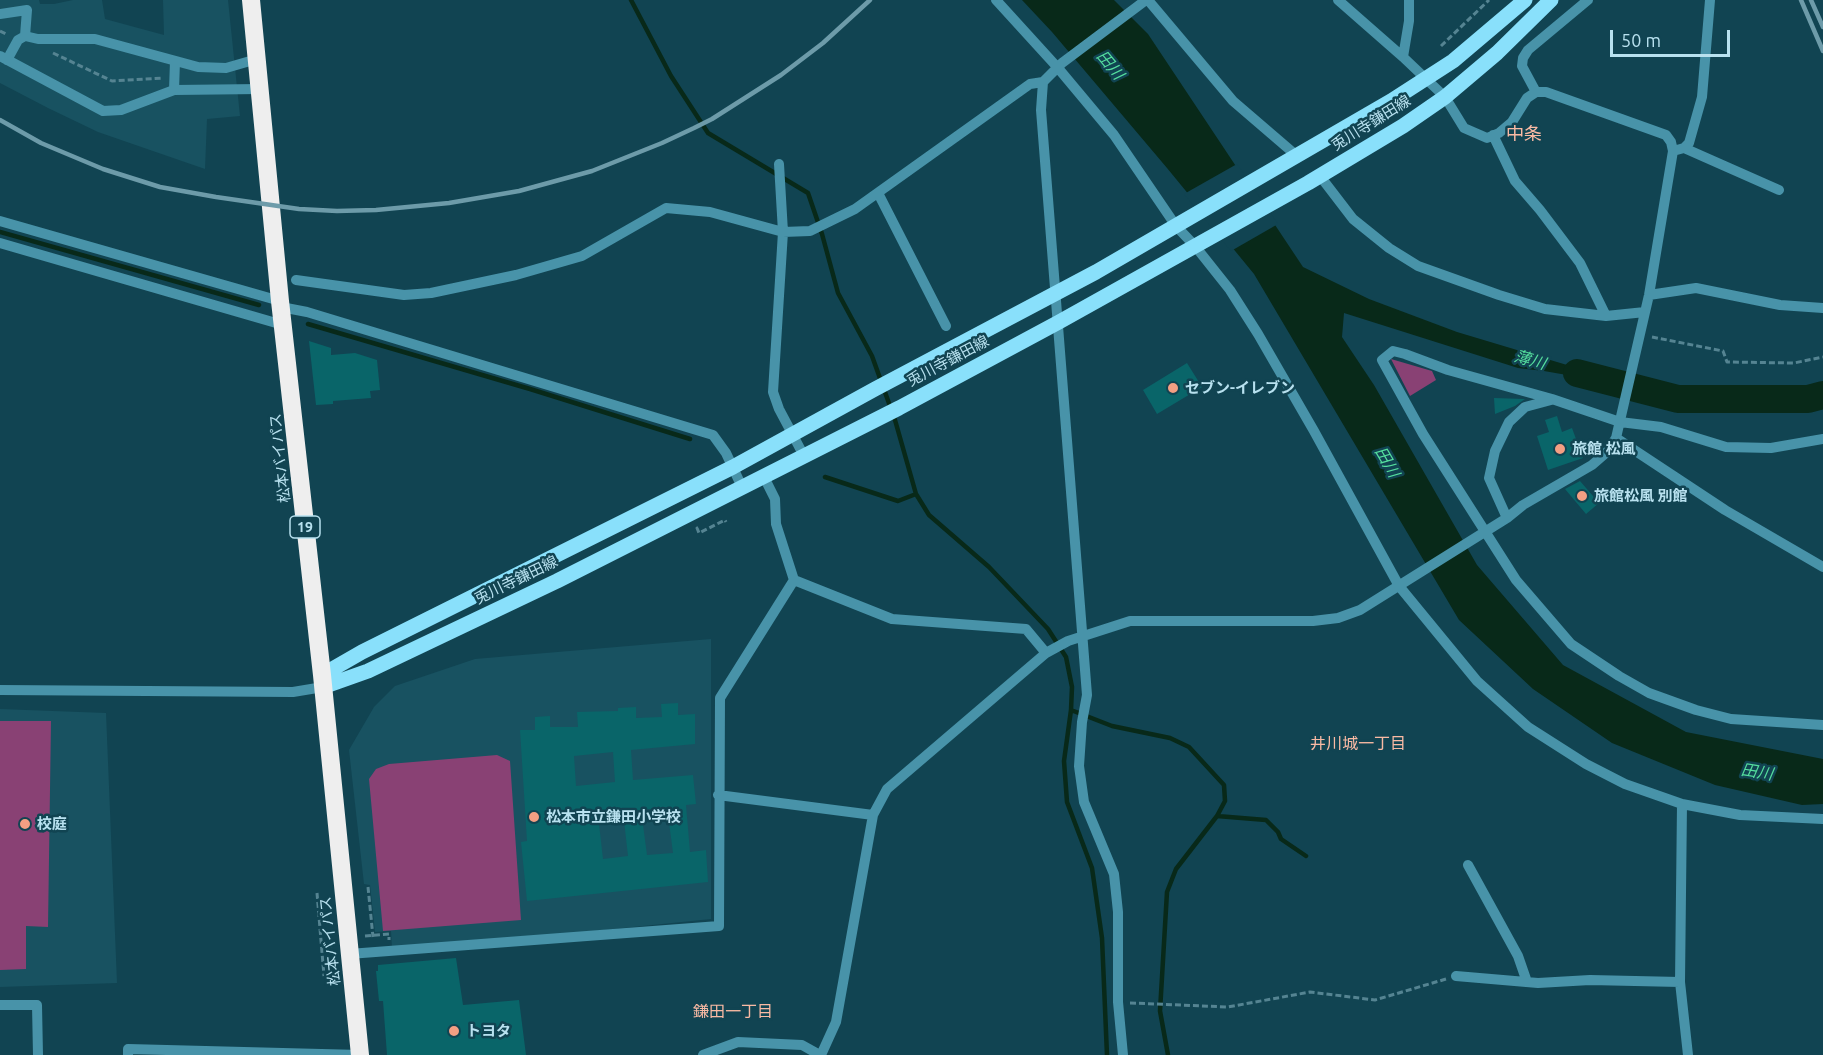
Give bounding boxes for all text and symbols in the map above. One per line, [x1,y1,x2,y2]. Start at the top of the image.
scale bar [1613,18,1733,56]
text: 50 m [1621,30,1661,50]
water label: 田川 [1092,47,1128,83]
street label: 兎川寺鎌田線 [1328,92,1414,154]
district label: 中条 [1506,123,1542,145]
street label: 兎川寺鎌田線 [904,332,992,390]
water label: 薄川 [1512,346,1548,374]
place label: セブン-イレブン [1185,379,1295,397]
marker: セブン-イレブン [1166,381,1180,395]
street label: 松本バイパス [266,412,294,504]
place label: 旅館 松風 [1572,440,1636,458]
marker: 旅館 松風 [1553,442,1567,456]
water label: 田川 [1371,443,1403,481]
place label: 旅館松風 別館 [1594,487,1688,505]
marker: 旅館松風 別館 [1575,489,1589,503]
road number: 19 [290,516,320,538]
street label: 兎川寺鎌田線 [472,552,560,608]
district label: 井川城一丁目 [1310,734,1406,754]
water label: 田川 [1740,760,1774,784]
place label: 松本市立鎌田小学校 [546,808,681,826]
marker: 松本市立鎌田小学校 [527,810,541,824]
place label: 校庭 [37,815,67,833]
marker: 校庭 [18,817,32,831]
street label: 松本バイパス [316,895,344,987]
district label: 鎌田一丁目 [693,1002,773,1022]
place label: トヨタ [466,1022,511,1040]
marker: トヨタ [447,1024,461,1038]

